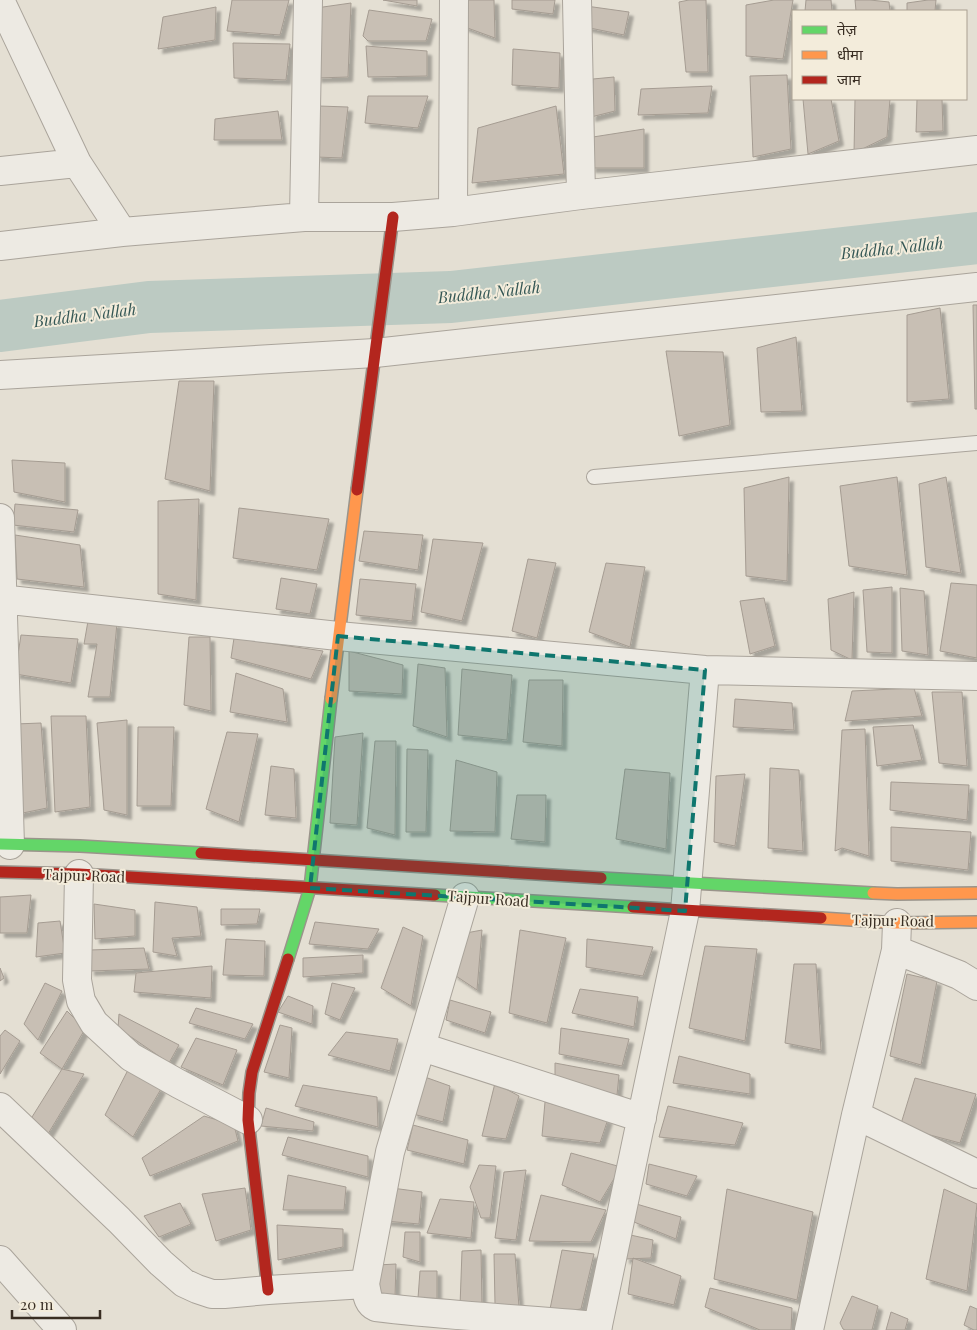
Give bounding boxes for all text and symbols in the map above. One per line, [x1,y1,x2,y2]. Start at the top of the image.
legend [792,10,967,100]
text: तेज़ [837,19,858,39]
text: धीमा [837,44,864,64]
text: जाम [837,69,862,89]
water label: Buddha Nallah [839,232,944,263]
water label: Buddha Nallah [436,276,541,307]
water label: Buddha Nallah [32,298,137,331]
street label: Tajpur Road [43,864,126,886]
street label: Tajpur Road [446,885,530,911]
street label: Tajpur Road [852,909,935,931]
scale bar [12,1288,100,1320]
text: 20 m [20,1294,54,1314]

